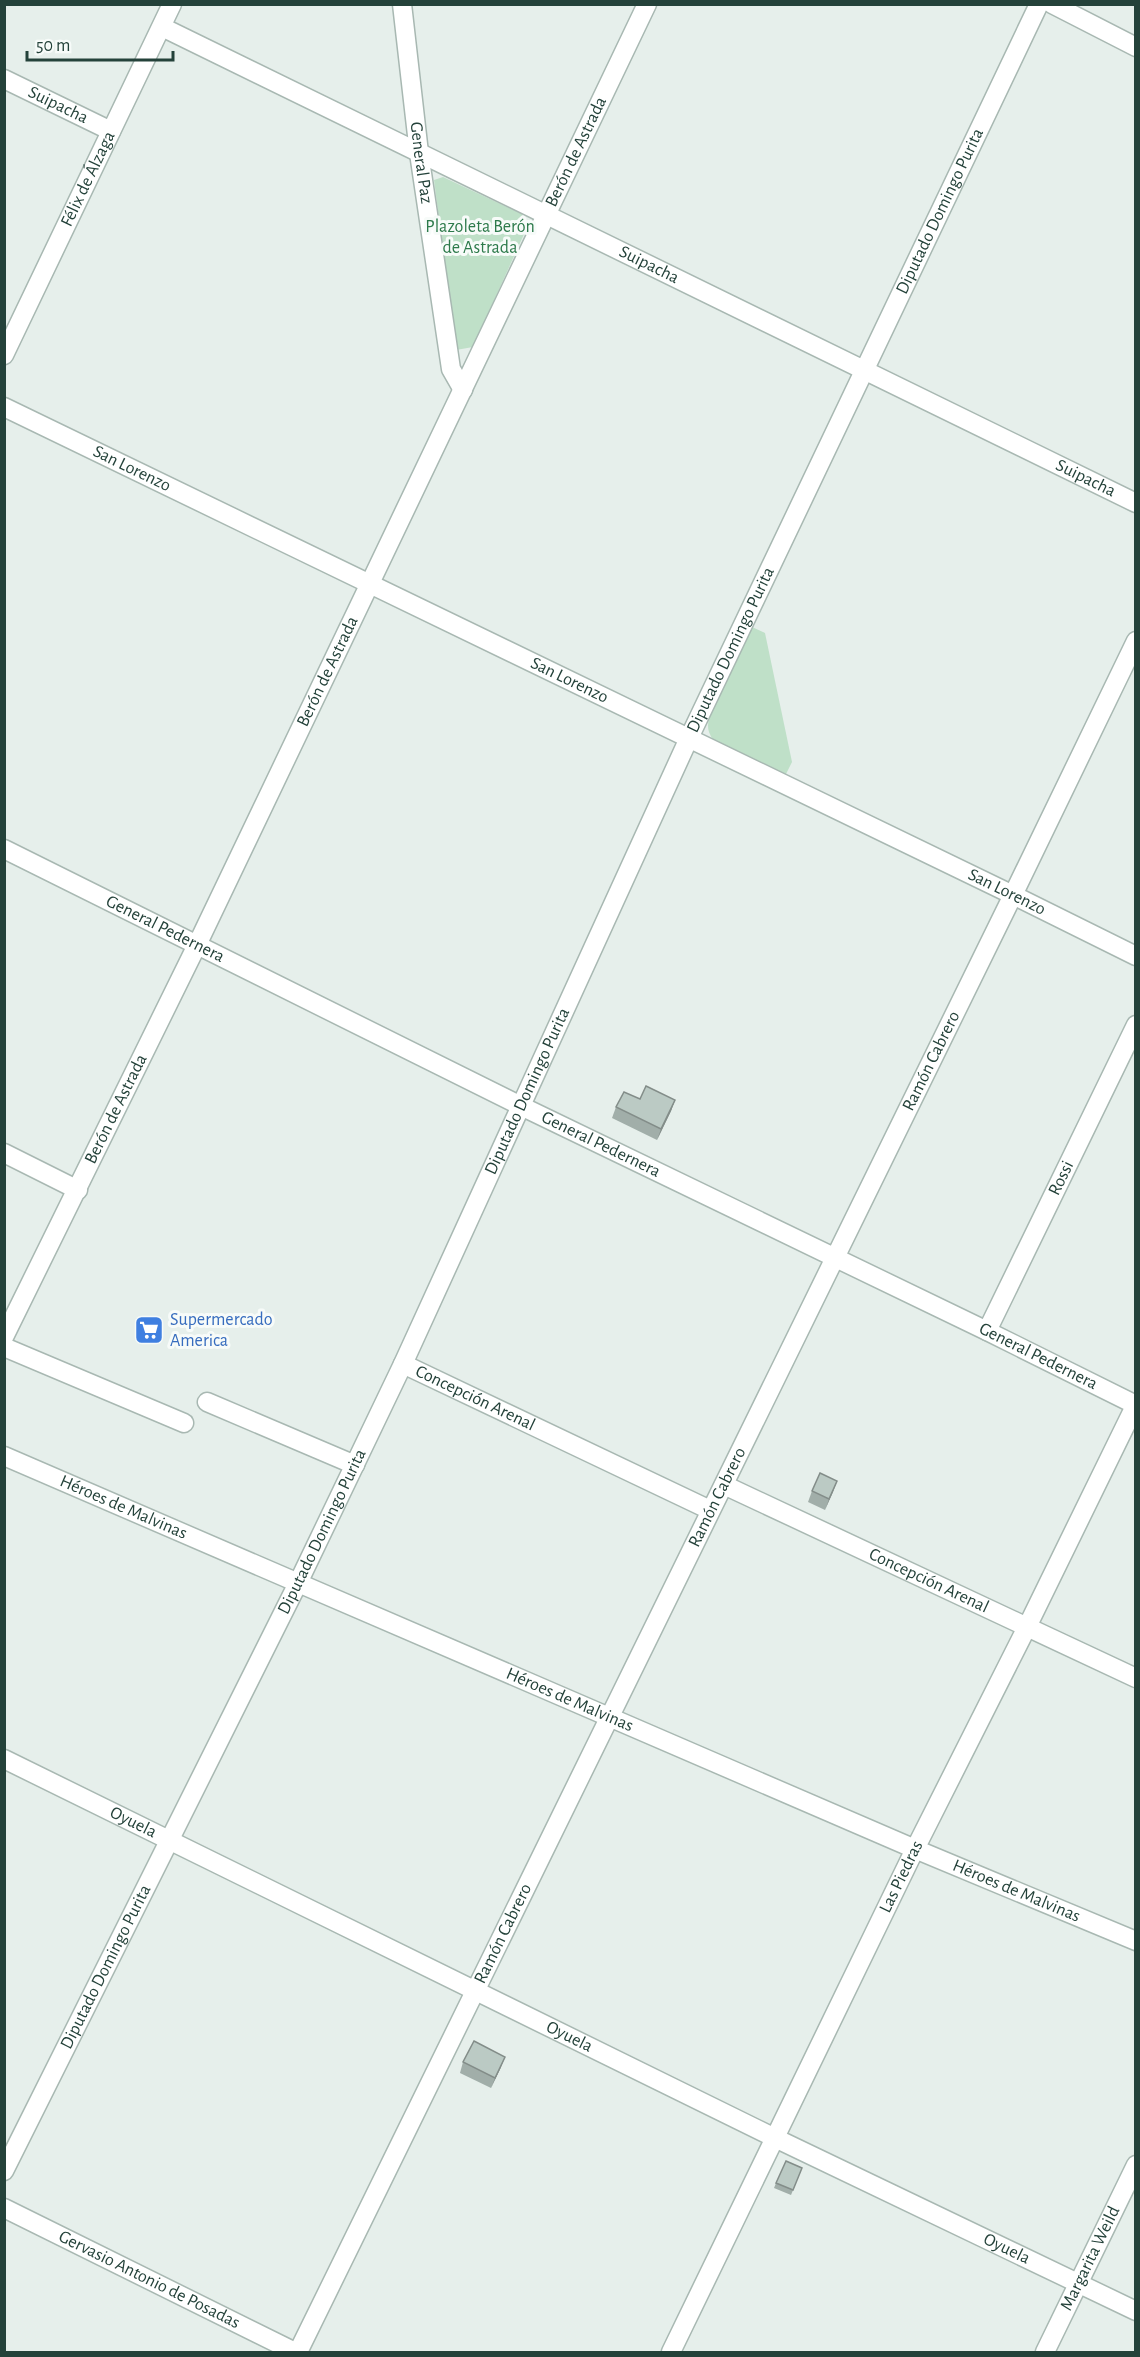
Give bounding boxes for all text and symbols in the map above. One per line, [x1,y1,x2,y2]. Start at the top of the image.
scale bar [27,24,172,62]
text: 50 m [36,37,70,55]
street label: Suipacha [25,83,91,127]
street label: Berón de Astrada [542,94,610,210]
street label: General Paz [407,121,435,205]
street label: Diputado Domingo Purita [893,126,987,297]
street label: Félix de Álzaga [58,129,119,230]
park label: Plazoleta Berón de Astrada [425,218,535,257]
street label: Suipacha [616,243,682,287]
street label: San Lorenzo [90,442,174,495]
street label: Suipacha [1053,456,1118,501]
street label: Diputado Domingo Purita [684,564,778,736]
street label: Berón de Astrada [294,614,362,729]
street label: San Lorenzo [528,654,611,707]
street label: San Lorenzo [965,866,1049,919]
street label: General Pedernera [103,892,227,966]
street label: Diputado Domingo Purita [482,1005,573,1177]
street label: Ramón Cabrero [899,1008,964,1114]
street label: Berón de Astrada [82,1051,151,1167]
street label: General Pedernera [538,1108,663,1181]
street label: Rossi [1045,1158,1077,1198]
place label: Supermercado America [170,1311,273,1350]
supermarket icon: Supermercado America [133,1314,165,1346]
street label: General Pedernera [976,1320,1100,1393]
street label: Concepción Arenal [413,1362,538,1434]
street label: Ramón Cabrero [685,1444,749,1550]
street label: Diputado Domingo Purita [275,1446,370,1617]
street label: Héroes de Malvinas [57,1472,190,1543]
street label: Concepción Arenal [866,1545,991,1617]
street label: Héroes de Malvinas [503,1665,636,1735]
street label: Oyuela [107,1804,159,1841]
street label: Las Piedras [876,1838,927,1916]
street label: Héroes de Malvinas [950,1857,1083,1926]
street label: Ramón Cabrero [471,1881,535,1986]
street label: Diputado Domingo Purita [57,1882,154,2052]
street label: Oyuela [543,2018,596,2056]
street label: Margarita Weild [1058,2203,1123,2314]
street label: Gervasio Antonio de Posadas [56,2227,243,2332]
street label: Oyuela [980,2230,1033,2268]

